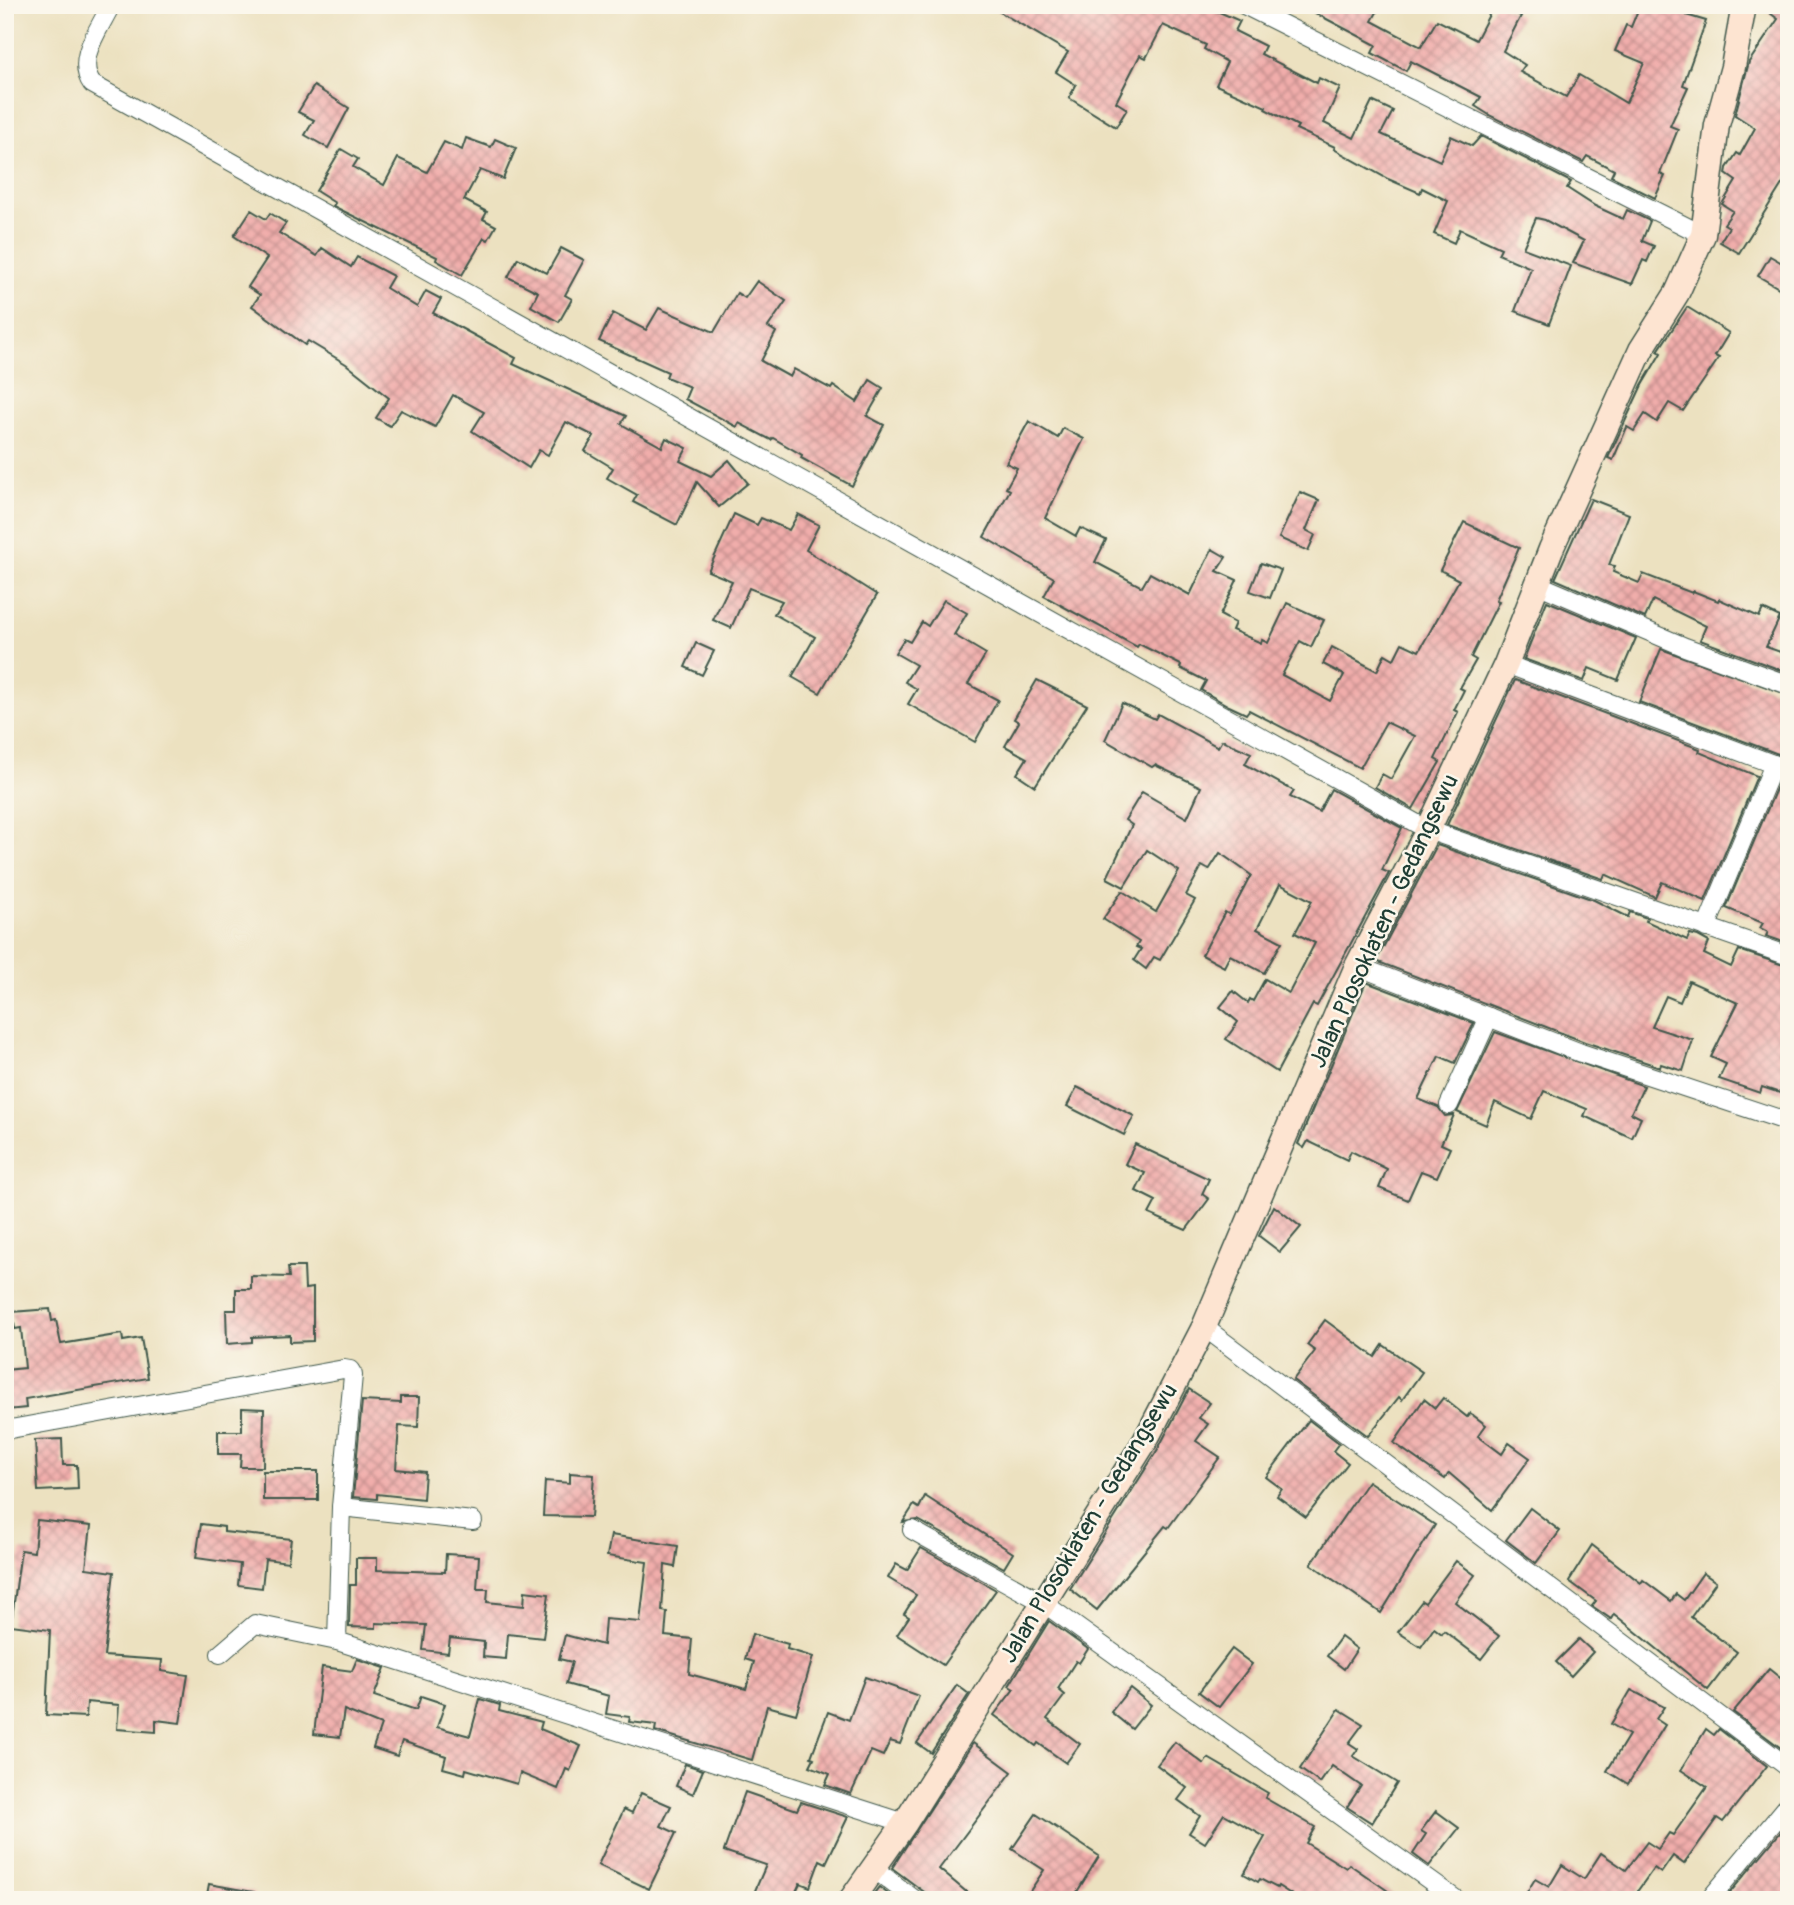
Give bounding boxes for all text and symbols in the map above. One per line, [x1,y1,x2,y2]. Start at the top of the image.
street label: Jalan Plosoklaten - Gedangsewu [1303,769,1465,1073]
street label: Jalan Plosoklaten - Gedangsewu [994,1378,1184,1668]

